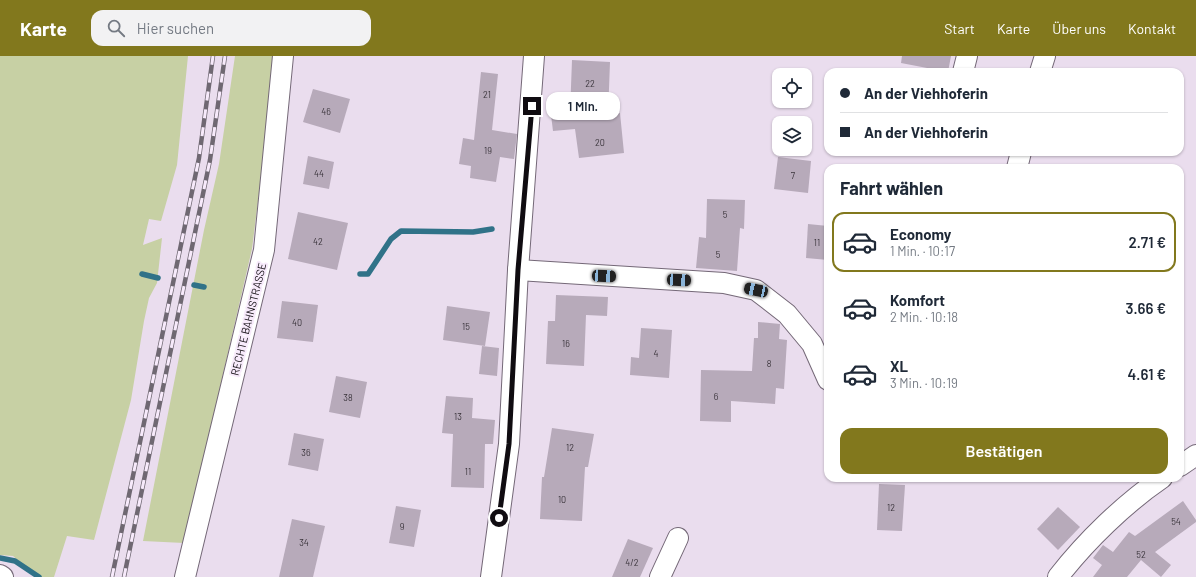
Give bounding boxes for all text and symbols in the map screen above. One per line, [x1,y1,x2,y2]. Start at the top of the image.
search box [91,10,371,46]
text: Karte [20,17,67,40]
icon: search [105,17,127,39]
text: Hier suchen [137,19,214,37]
text: Start [944,20,975,37]
text: Karte [997,20,1030,37]
text: Über uns [1052,20,1106,37]
text: Kontakt [1128,20,1176,37]
map controls [772,68,812,156]
button: locate [772,68,812,108]
house number: 22 [585,78,595,89]
text: An der Viehhoferin [864,84,988,102]
house number: 21 [483,89,491,100]
callout: 1 Min. [546,92,620,120]
route end [523,97,541,115]
text: 1 Min. [568,98,598,114]
house number: 46 [321,106,331,117]
button: layers [772,116,812,156]
text: An der Viehhoferin [864,123,988,141]
house number: 20 [595,137,605,148]
house number: 19 [484,145,492,156]
house number: 44 [314,168,324,179]
house number: 7 [791,170,796,181]
text: Fahrt wählen [840,177,943,199]
house number: 5 [723,209,728,220]
icon: car [842,224,878,260]
text: Economy [890,225,951,243]
text: 2.71 € [1128,233,1166,251]
house number: 42 [313,236,323,247]
house number: 11 [814,237,820,248]
text: 1 Min. · 10:17 [890,243,955,259]
house number: 5 [716,249,721,260]
street label: RECHTE BAHNSTRASSE [228,261,268,377]
car [592,269,616,283]
car [667,273,691,287]
car [743,282,769,298]
icon: car [842,290,878,326]
text: Komfort [890,291,945,309]
text: 3.66 € [1126,299,1166,317]
text: 2 Min. · 10:18 [890,309,958,325]
house number: 40 [292,317,302,328]
house number: 15 [462,321,470,332]
house number: 16 [562,338,570,349]
house number: 4 [654,348,659,359]
icon: car [842,356,878,392]
text: XL [890,357,908,375]
house number: 8 [767,358,772,369]
text: 4.61 € [1128,365,1166,383]
text: 3 Min. · 10:19 [890,375,958,391]
house number: 6 [714,391,719,402]
house number: 38 [343,392,353,403]
house number: 13 [454,411,462,422]
button: Bestätigen [840,428,1168,474]
house number: 12 [566,442,574,453]
house number: 36 [301,447,311,458]
house number: 11 [465,466,471,477]
house number: 10 [558,494,566,505]
house number: 12 [887,502,895,513]
route start [490,509,508,527]
house number: 54 [1171,516,1181,527]
house number: 9 [400,521,405,532]
house number: 34 [299,537,309,548]
house number: 52 [1136,549,1146,560]
house number: 4/2 [625,557,639,568]

